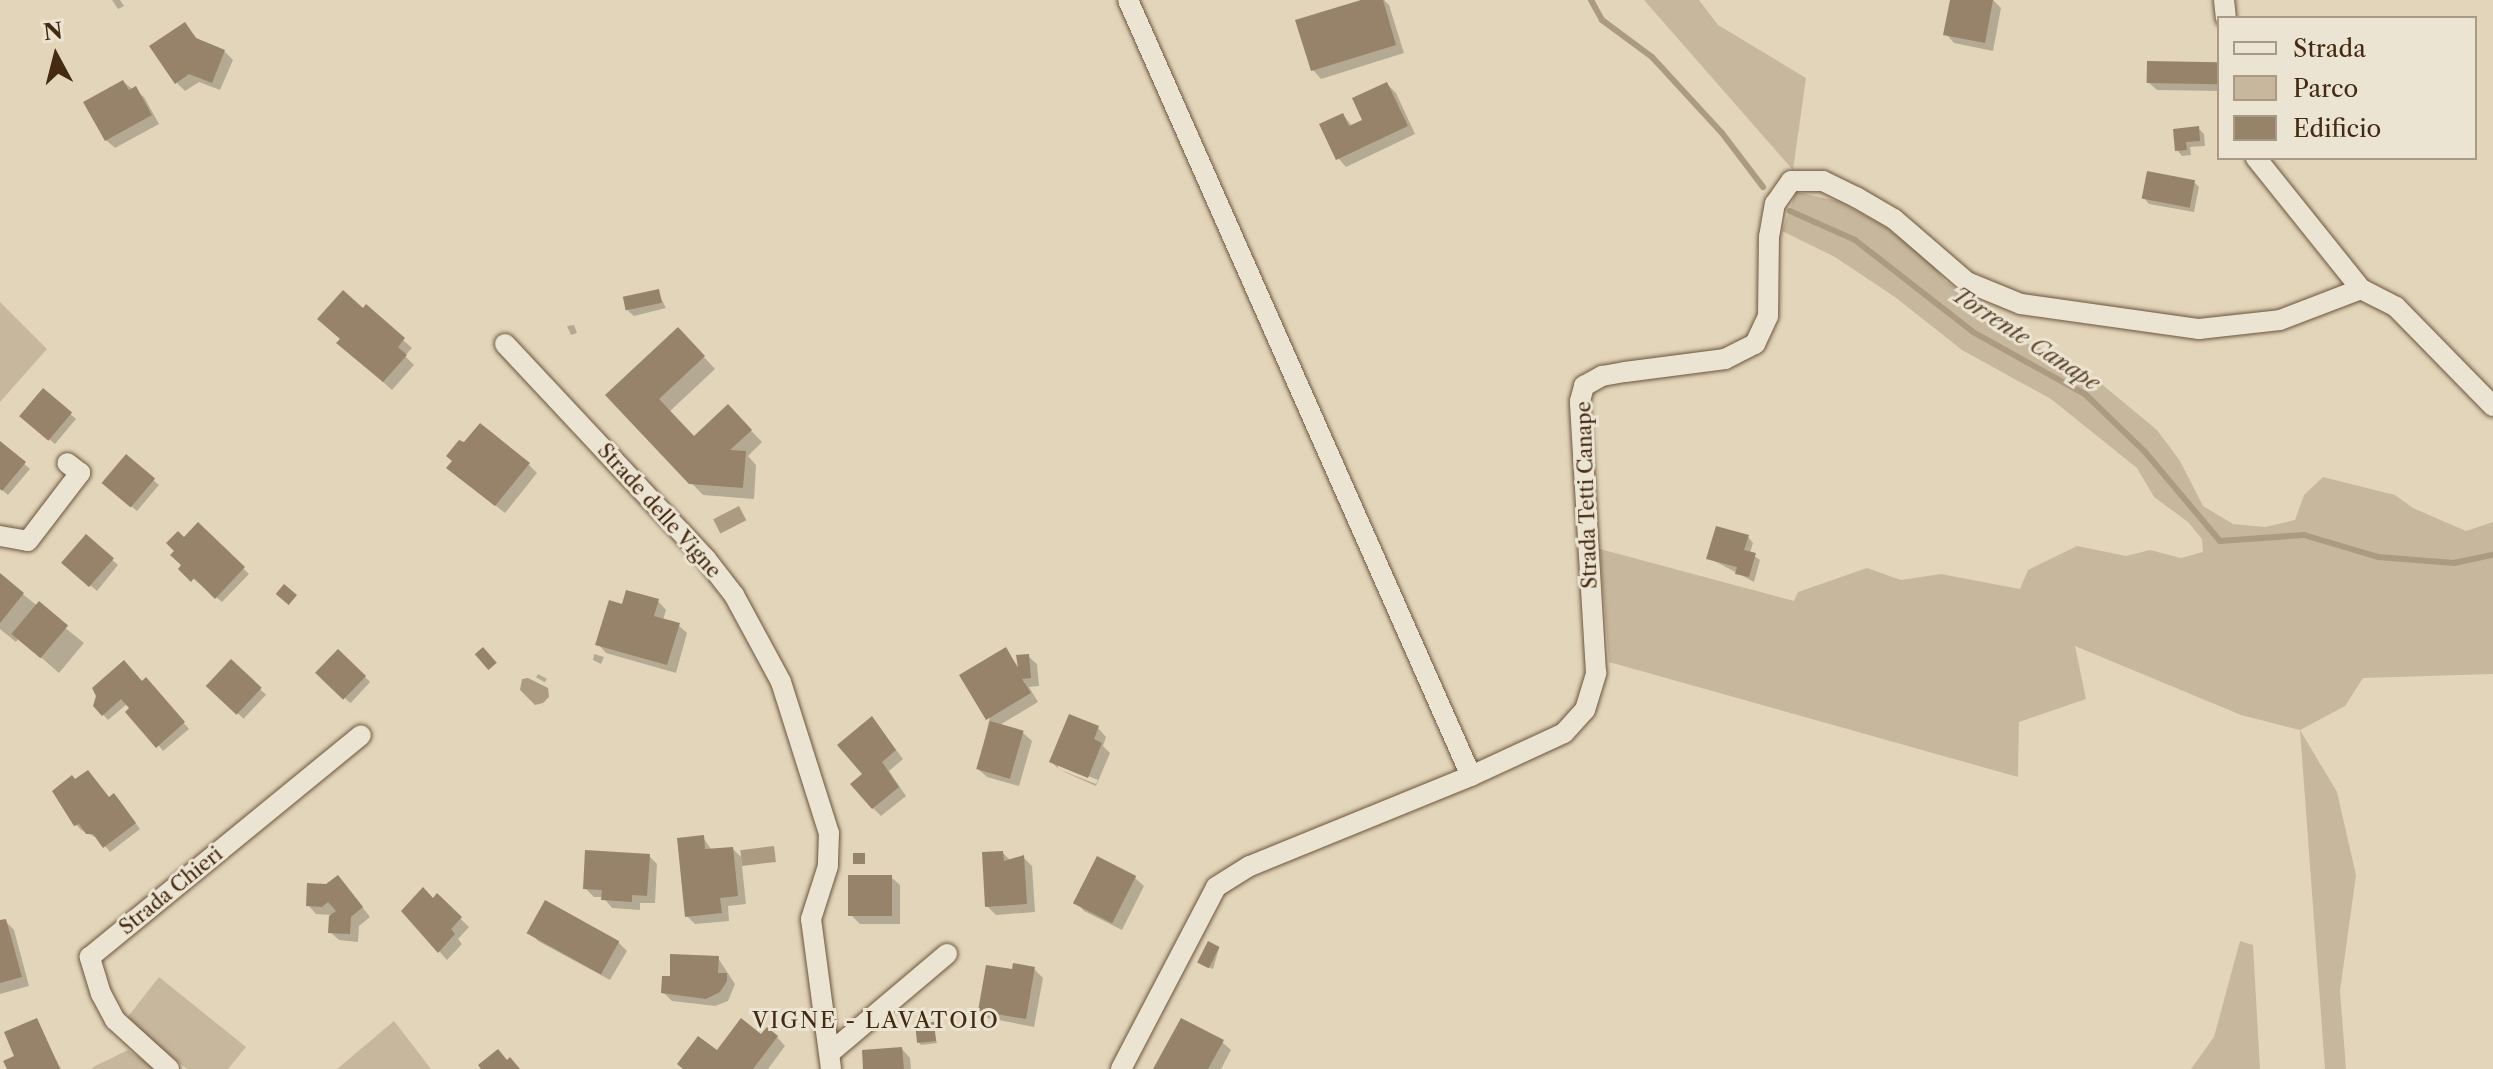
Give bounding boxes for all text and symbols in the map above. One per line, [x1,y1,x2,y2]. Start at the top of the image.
north arrow [16,16,96,96]
legend [2217,16,2477,160]
text: N [42,17,64,46]
text: Strada [2293,34,2366,63]
text: Parco [2293,74,2358,103]
text: Edificio [2293,114,2381,143]
water label: Torrente Canape [1947,282,2105,396]
street label: Strada Tetti Canape [1572,400,1602,590]
street label: Strade delle Vigne [592,439,726,583]
street label: Strada Chieri [115,842,227,940]
district label: VIGNE - LAVATOIO [752,1008,1000,1034]

